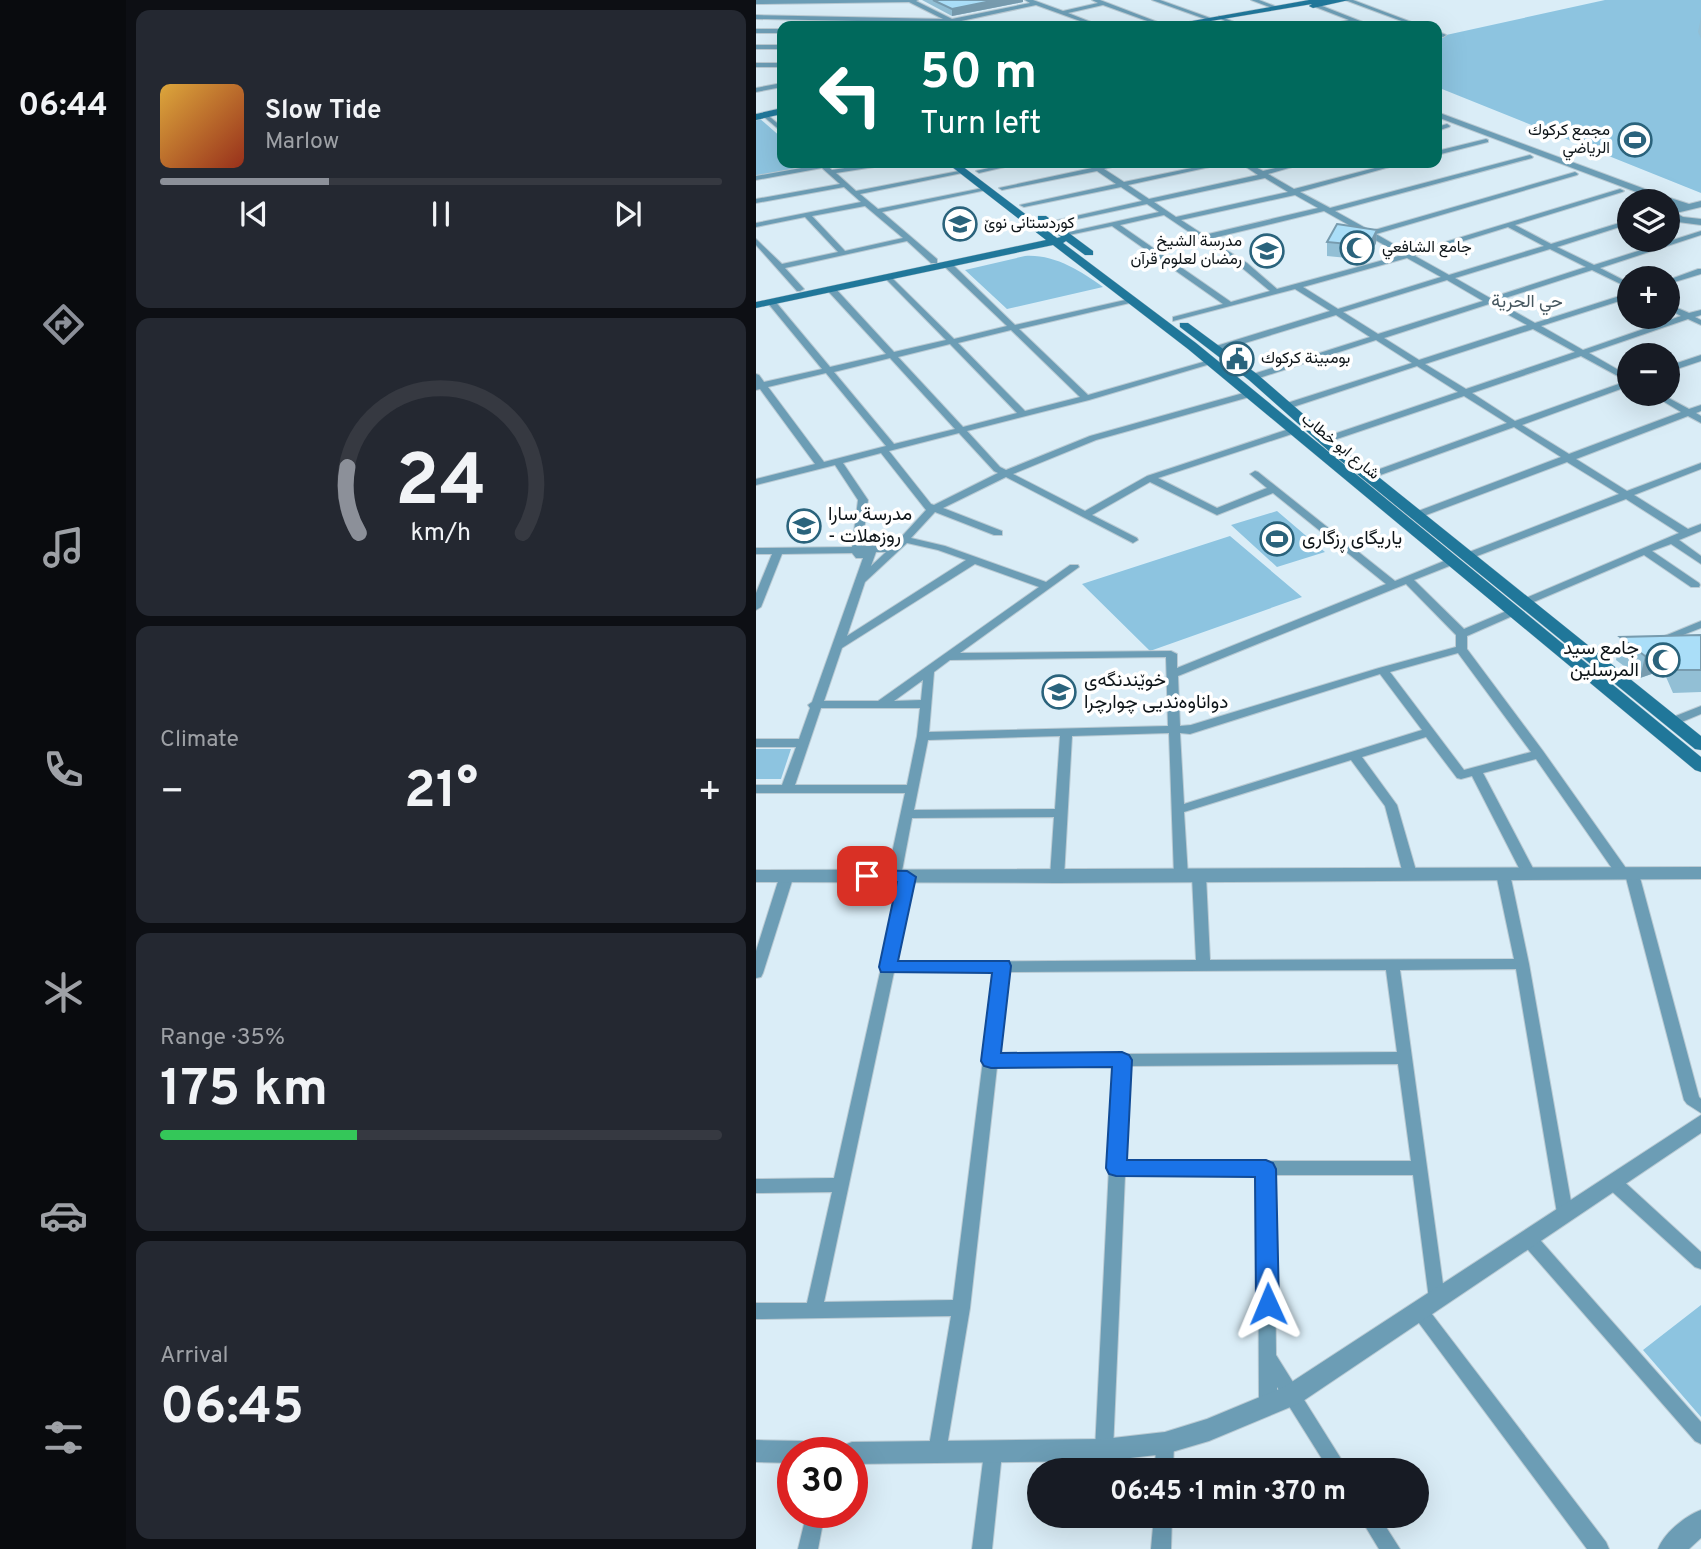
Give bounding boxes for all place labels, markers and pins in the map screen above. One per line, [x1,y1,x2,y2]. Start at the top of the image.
place label: مجمع كركوك الرياضي [1528,121,1610,161]
sports icon: مجمع كركوك الرياضي [1616,121,1654,159]
school or university icon: کوردستانی نوێ [941,205,979,243]
place label: کوردستانی نوێ [984,214,1075,234]
mosque icon: جامع الشافعي [1338,229,1376,267]
place label: مدرسة الشيخ رمضان لعلوم قرآن [1131,232,1242,270]
school or university icon: مدرسة الشيخ رمضان لعلوم قرآن [1248,232,1286,270]
place label: جامع الشافعي [1382,238,1472,260]
public building icon: بومبينة كركوك [1218,340,1256,378]
place label: بومبينة كركوك [1261,349,1350,369]
place label: مدرسة سارا - روزهلات [828,503,912,549]
school or university icon: مدرسة سارا - روزهلات [785,507,823,545]
sports icon: یاریگای ڕزگاری [1258,520,1296,558]
place label: یاریگای ڕزگاری [1302,527,1402,553]
place label: جامع سيد المرسلين [1563,637,1639,683]
mosque icon: جامع سيد المرسلين [1644,641,1682,679]
place label: خوێندنگەی دواناوەندیی چوارچرا [1084,669,1228,715]
school or university icon: خوێندنگەی دواناوەندیی چوارچرا [1040,673,1078,711]
pin [837,846,897,906]

